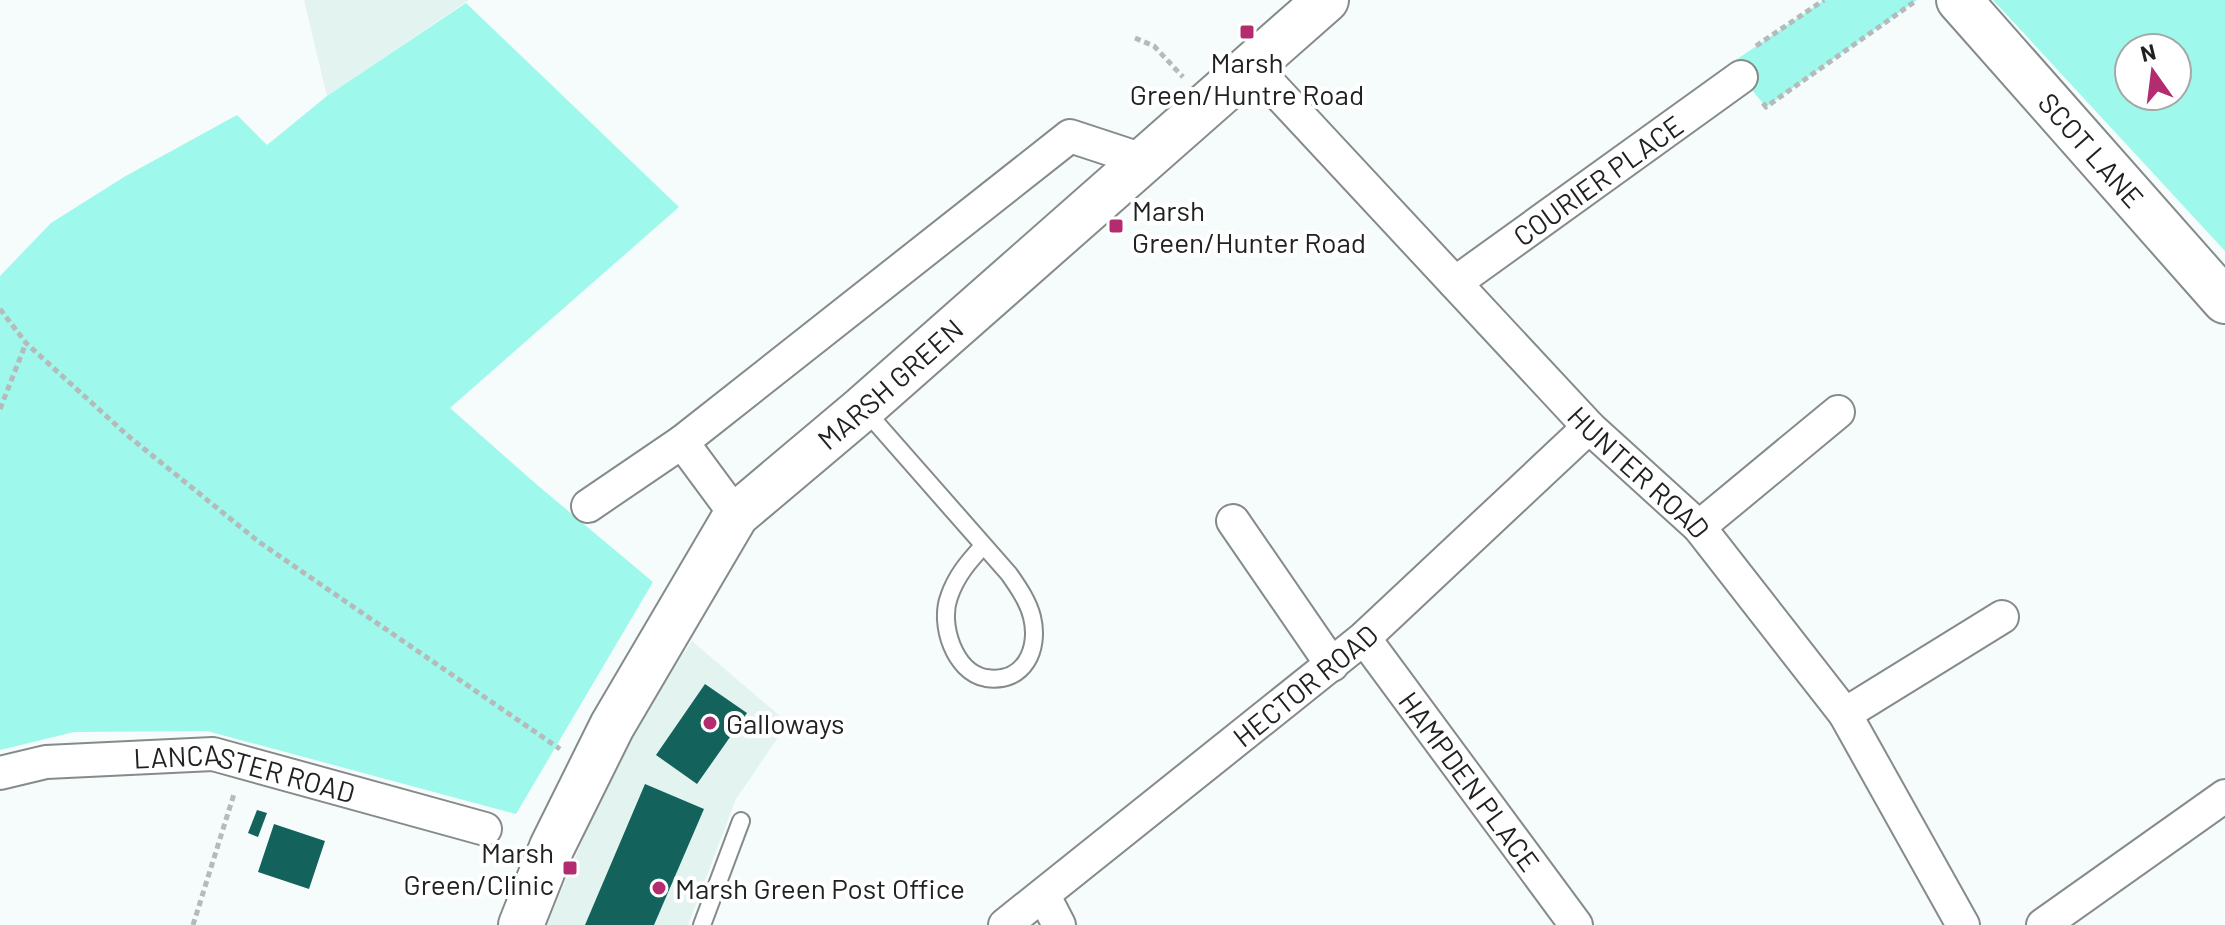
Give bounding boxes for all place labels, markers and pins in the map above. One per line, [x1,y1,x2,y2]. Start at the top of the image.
marker: Marsh Green/Huntre Road [1238,23,1256,41]
place label: Marsh Green/Huntre Road [1130,45,1364,111]
place label: Marsh Green/Hunter Road [1132,193,1366,259]
marker: Marsh Green/Hunter Road [1107,217,1125,235]
place label: Galloways [726,706,844,740]
marker: Galloways [701,714,719,732]
place label: Marsh Green/Clinic [404,835,554,901]
marker: Marsh Green/Clinic [561,859,579,877]
place label: Marsh Green Post Office [675,871,965,905]
marker: Marsh Green Post Office [650,879,668,897]

